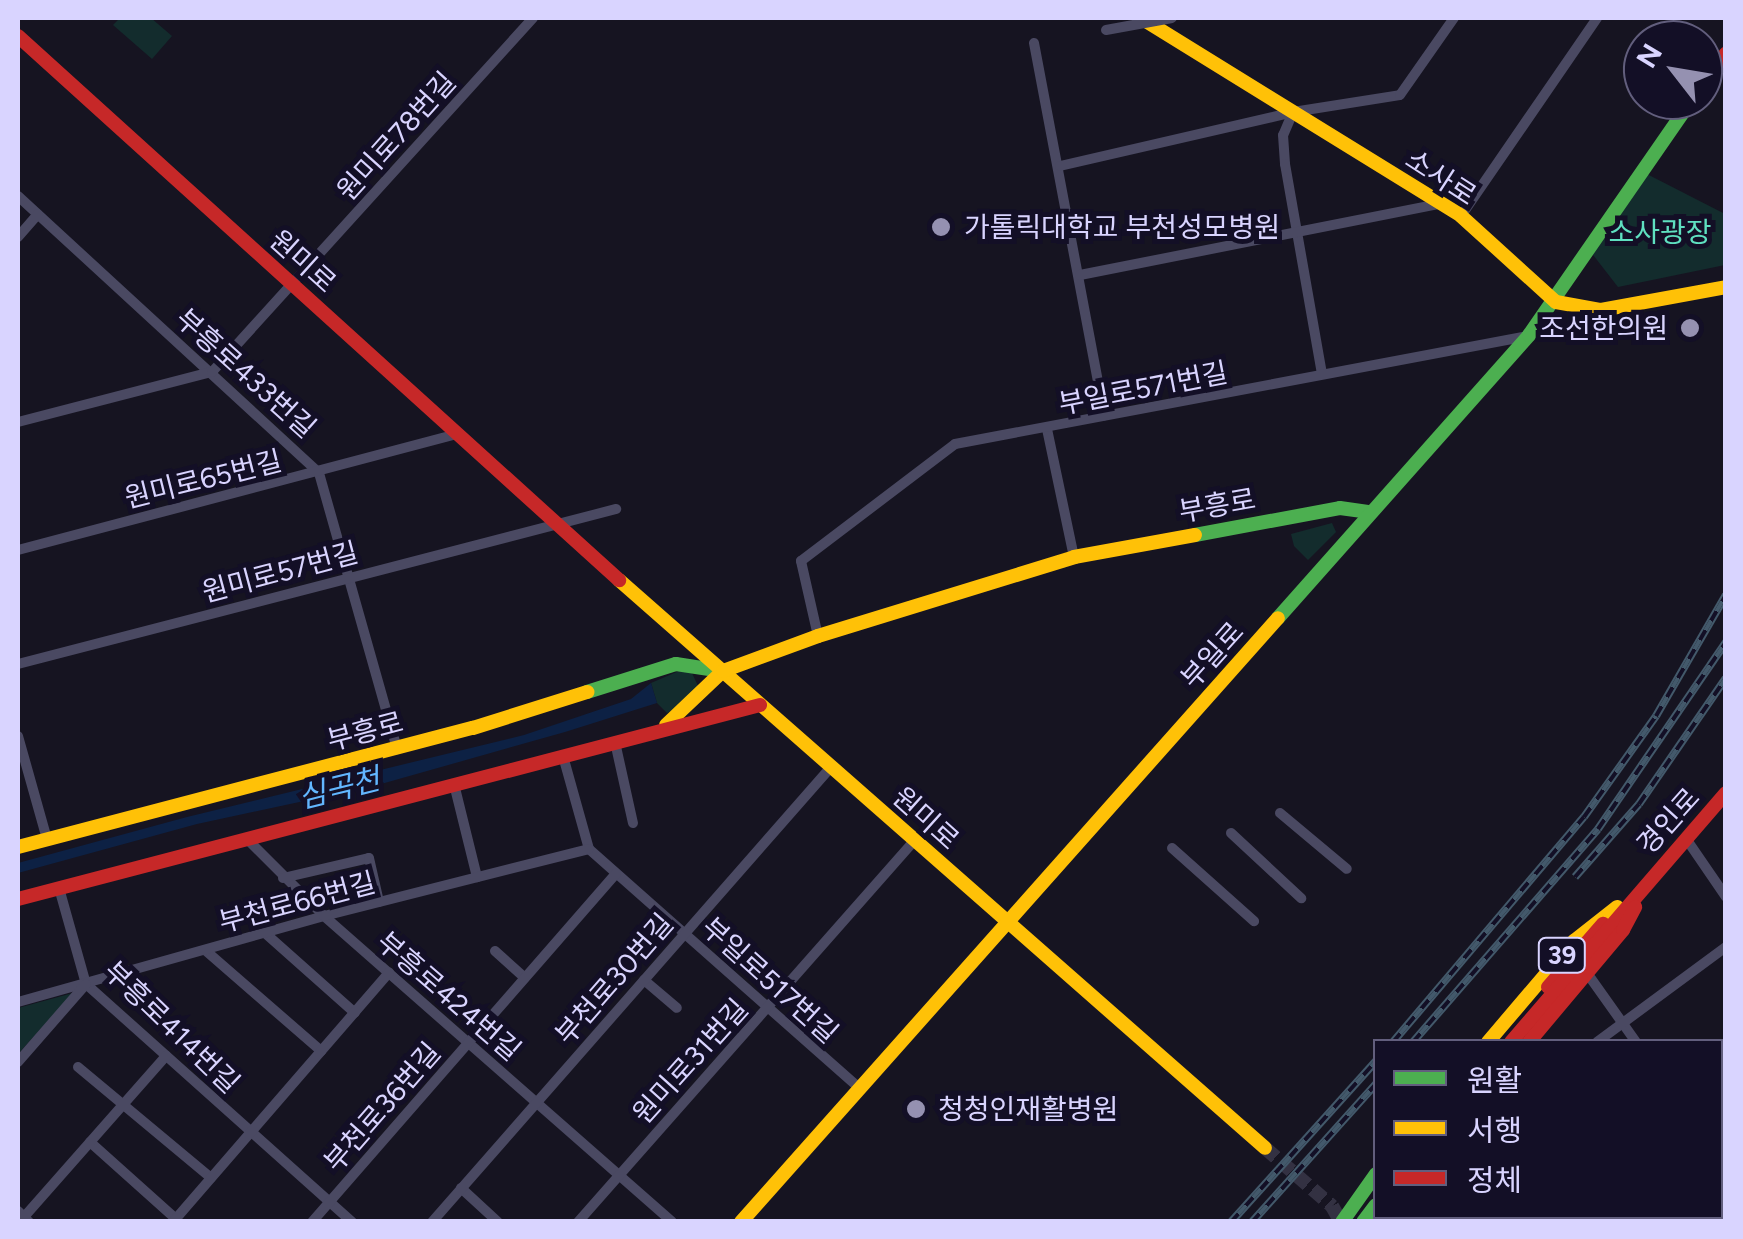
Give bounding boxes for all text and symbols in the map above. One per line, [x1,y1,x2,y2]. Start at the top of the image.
north arrow [1623,20,1723,120]
text: N [1629,38,1669,74]
street label: 원미로78번길 [330,65,462,207]
street label: 소사로 [1399,142,1483,212]
place label: 가톨릭대학교 부천성모병원 [964,210,1280,244]
marker: 가톨릭대학교 부천성모병원 [928,214,954,240]
park label: 소사광장 [1608,215,1712,249]
street label: 원미로 [263,223,343,299]
street label: 부흥로433번길 [169,301,323,445]
place label: 조선한의원 [1539,311,1668,345]
marker: 조선한의원 [1677,315,1703,341]
street label: 부일로571번길 [1056,355,1230,421]
street label: 원미로65번길 [121,443,285,515]
street label: 부흥로 [1176,482,1258,528]
street label: 원미로57번길 [198,535,362,609]
street label: 부일로 [1174,615,1250,695]
street label: 부흥로 [323,705,407,757]
water label: 심곡천 [294,762,384,816]
street label: 원미로 [886,780,966,856]
street label: 경인로 [1630,781,1706,861]
street label: 부천로66번길 [215,865,379,939]
street label: 부천로30번길 [548,907,680,1051]
street label: 부일로517번길 [695,910,845,1050]
street label: 부흥로424번길 [370,925,528,1067]
road number: 39 [1537,935,1587,975]
street label: 부흥로414번길 [97,954,247,1100]
street label: 원미로31번길 [625,992,755,1130]
street label: 부천로36번길 [317,1036,447,1178]
legend [1373,1039,1723,1219]
text: 원활 [1467,1062,1522,1099]
place label: 청청인재활병원 [938,1092,1118,1126]
marker: 청청인재활병원 [903,1096,929,1122]
text: 서행 [1467,1112,1522,1149]
text: 정체 [1467,1162,1522,1199]

